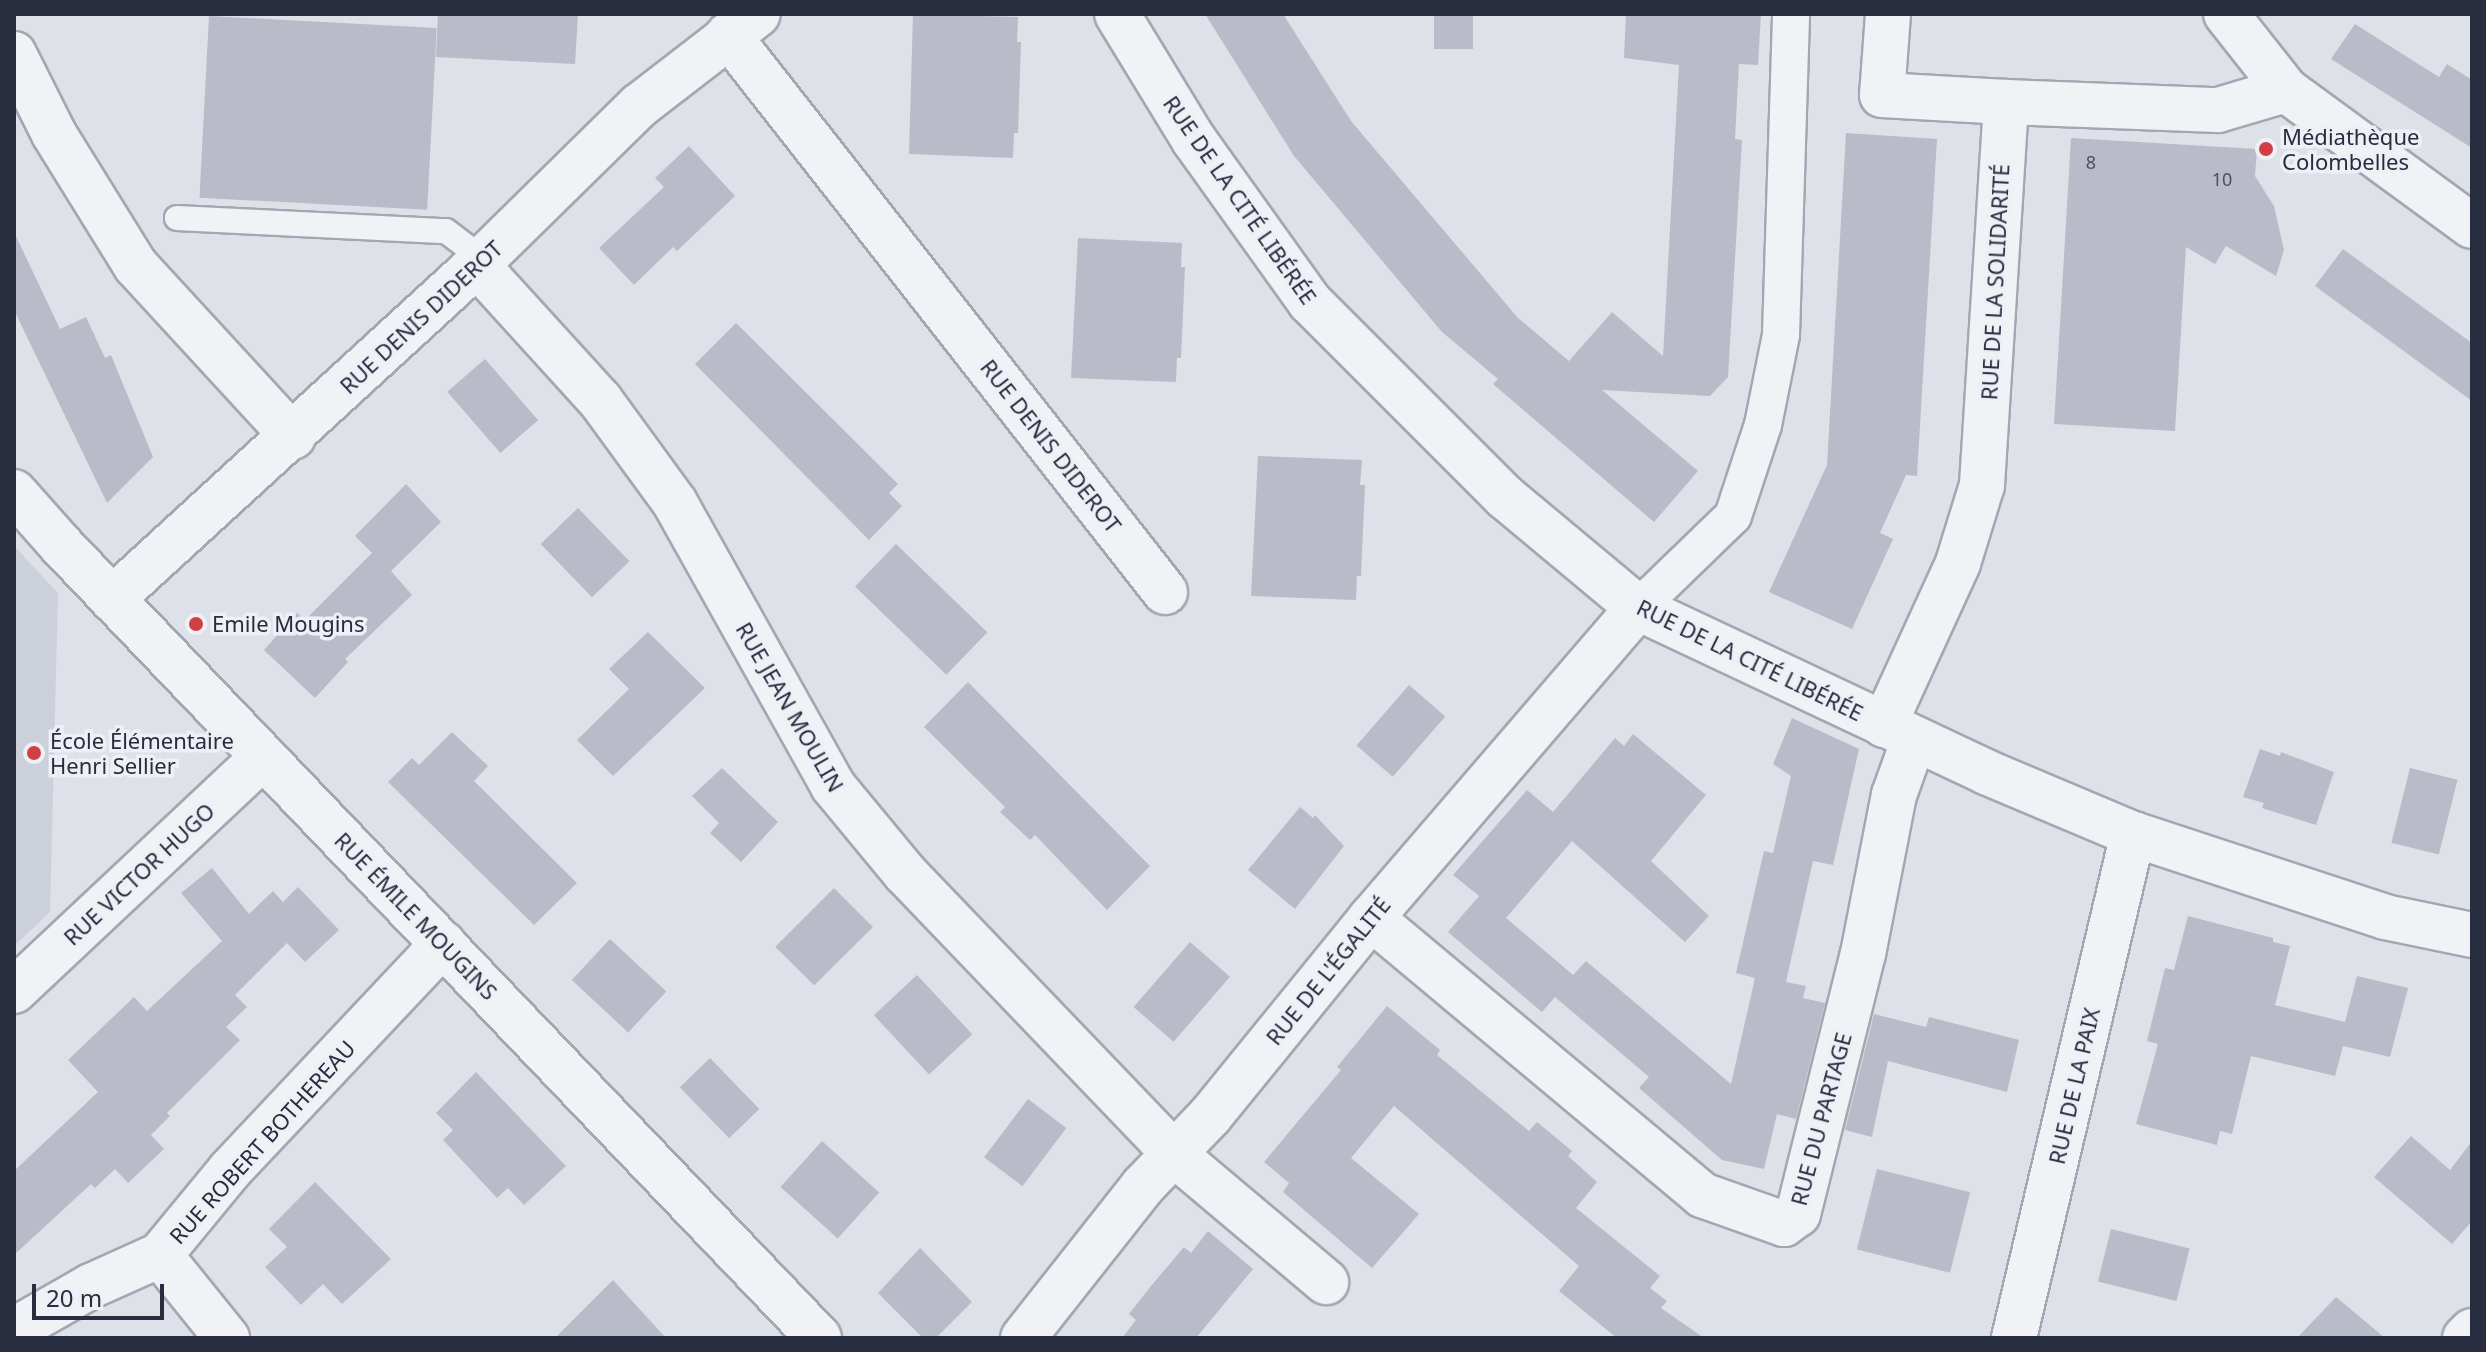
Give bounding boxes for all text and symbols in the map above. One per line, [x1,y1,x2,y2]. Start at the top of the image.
street label: RUE DE LA CITÉ LIBÉRÉE [1158,91,1322,309]
place label: Médiathèque Colombelles [2282,123,2419,174]
marker: Médiathèque Colombelles [2257,140,2275,158]
house number: 8 [2086,151,2096,173]
street label: RUE DE LA SOLIDARITÉ [1976,163,2014,401]
house number: 10 [2212,168,2232,190]
street label: RUE DENIS DIDEROT [334,235,508,399]
street label: RUE DENIS DIDEROT [975,354,1127,538]
street label: RUE DE LA CITÉ LIBÉRÉE [1633,594,1867,726]
place label: Emile Mougins [212,611,364,637]
marker: Emile Mougins [187,615,205,633]
street label: RUE JEAN MOULIN [731,618,849,796]
place label: École Élémentaire Henri Sellier [50,727,234,778]
marker: École Élémentaire Henri Sellier [25,744,43,762]
street label: RUE VICTOR HUGO [58,797,220,951]
street label: RUE ÉMILE MOUGINS [329,827,503,1005]
street label: RUE DE L'ÉGALITÉ [1260,892,1396,1050]
street label: RUE DE LA PAIX [2043,1005,2105,1167]
street label: RUE DU PARTAGE [1785,1030,1857,1208]
street label: RUE ROBERT BOTHEREAU [164,1035,360,1249]
scale bar [36,1268,168,1318]
text: 20 m [46,1281,102,1314]

